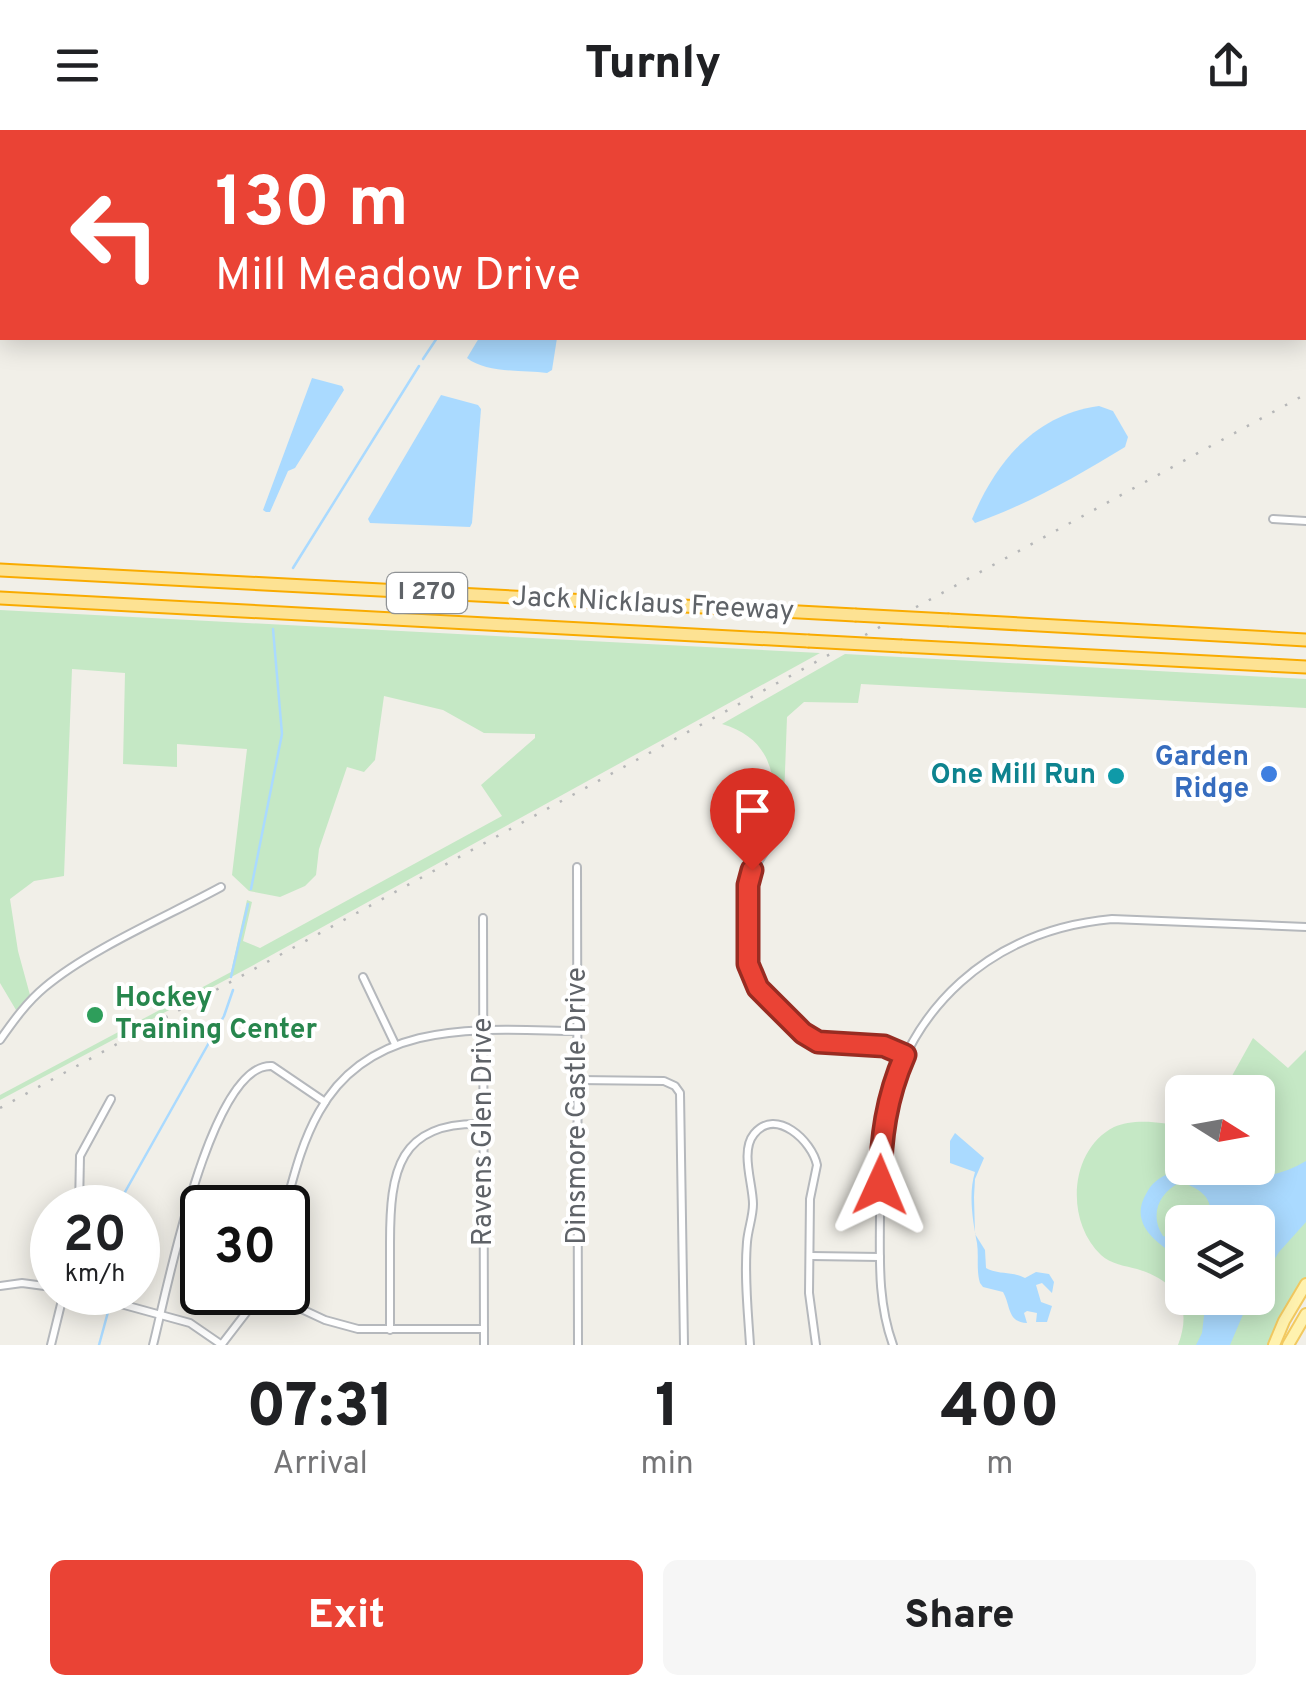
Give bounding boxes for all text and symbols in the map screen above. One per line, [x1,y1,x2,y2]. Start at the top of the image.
text: Turnly [585,37,721,94]
icon: menu [50,38,105,93]
icon: share [1201,38,1256,93]
text: 130 m [215,162,409,251]
icon: left [50,170,180,300]
text: Mill Meadow Drive [215,249,581,306]
road number: I 270 [387,573,467,613]
street label: Jack Nicklaus Freeway [511,580,795,630]
place label: Garden Ridge [1155,740,1249,808]
place label: One Mill Run [931,758,1096,794]
marker: Garden Ridge [1258,763,1280,785]
marker: One Mill Run [1105,765,1127,787]
pin [710,768,795,871]
icon: arrive [725,783,780,838]
street label: Dinsmore Castle Drive [560,967,596,1245]
place label: Hockey Training Center [115,981,317,1049]
marker: Hockey Training Center [84,1004,106,1026]
street label: Ravens Glen Drive [466,1018,502,1246]
north arrow [1165,1075,1275,1185]
map controls [1165,1075,1275,1315]
position arrow [828,1133,932,1237]
speed limit sign: 30 [180,1185,310,1315]
button: layers [1165,1205,1275,1315]
text: 20 [63,1206,127,1269]
text: km/h [65,1259,125,1291]
text: 07:31 [247,1372,394,1448]
text: 1 [655,1372,680,1448]
text: 400 [940,1372,1059,1448]
text: Arrival [273,1445,368,1485]
text: min [641,1445,694,1485]
text: m [986,1445,1013,1485]
button: Exit [50,1560,643,1675]
button: Share [663,1560,1256,1675]

